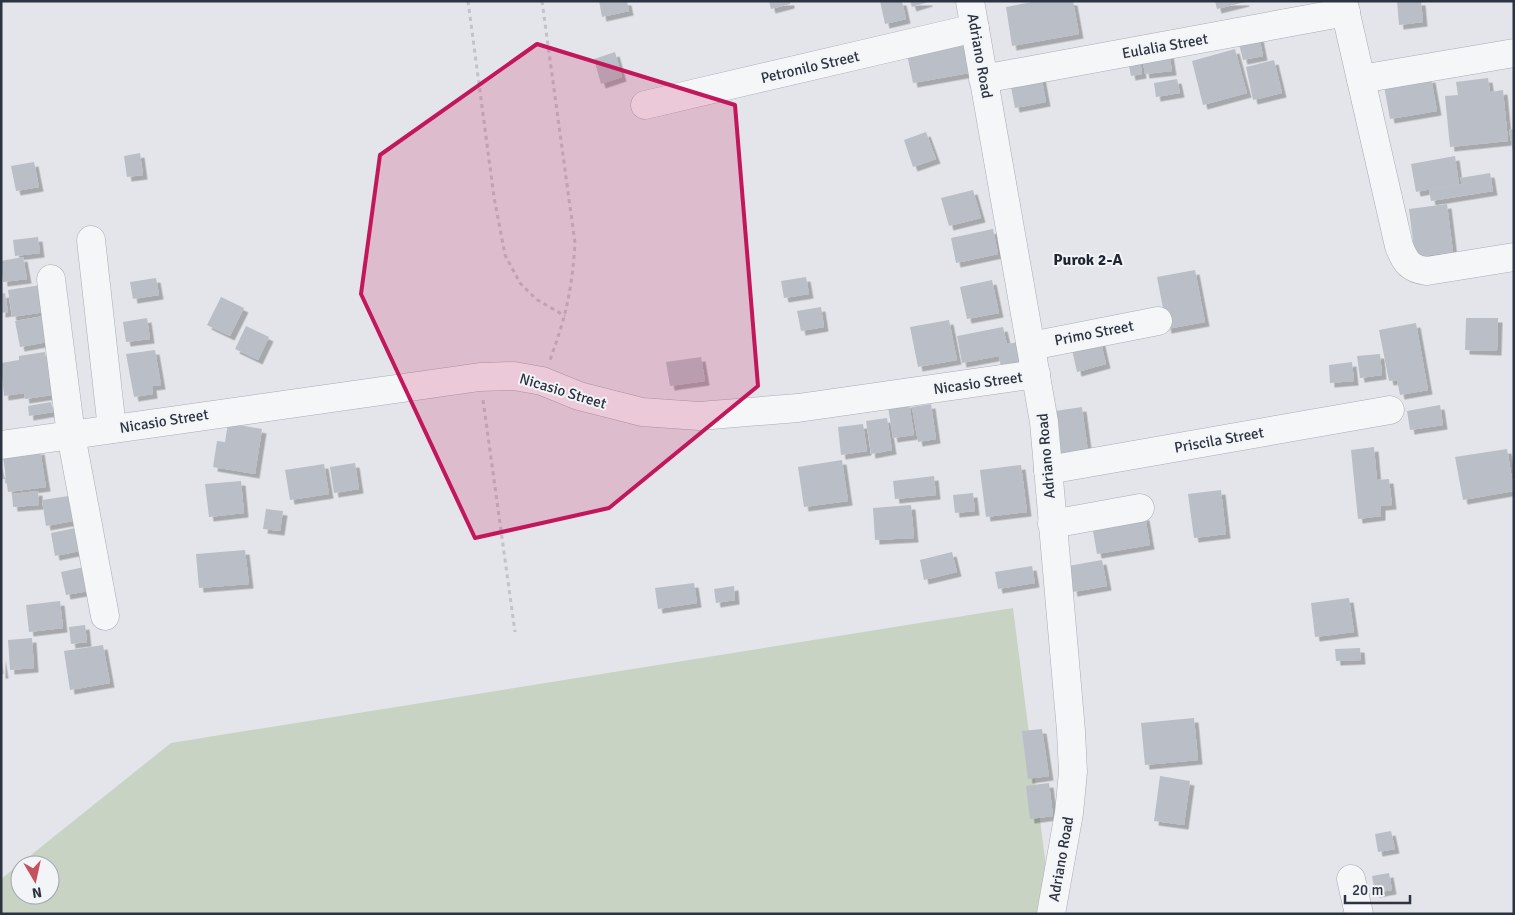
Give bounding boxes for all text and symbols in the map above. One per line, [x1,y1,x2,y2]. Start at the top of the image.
street label: Adriano Road [964,12,996,100]
street label: Eulalia Street [1121,30,1209,62]
street label: Petronilo Street [759,47,861,87]
district label: Purok 2-A [1053,250,1123,270]
street label: Primo Street [1053,317,1135,349]
street label: Nicasio Street [932,368,1024,398]
street label: Nicasio Street [517,369,609,413]
street label: Nicasio Street [118,405,210,437]
street label: Adriano Road [1033,412,1059,500]
street label: Priscila Street [1173,423,1265,457]
street label: Adriano Road [1045,815,1077,903]
north arrow [10,855,60,905]
scale bar [1345,872,1410,904]
text: 20 m [1352,881,1383,899]
text: N [31,883,43,902]

